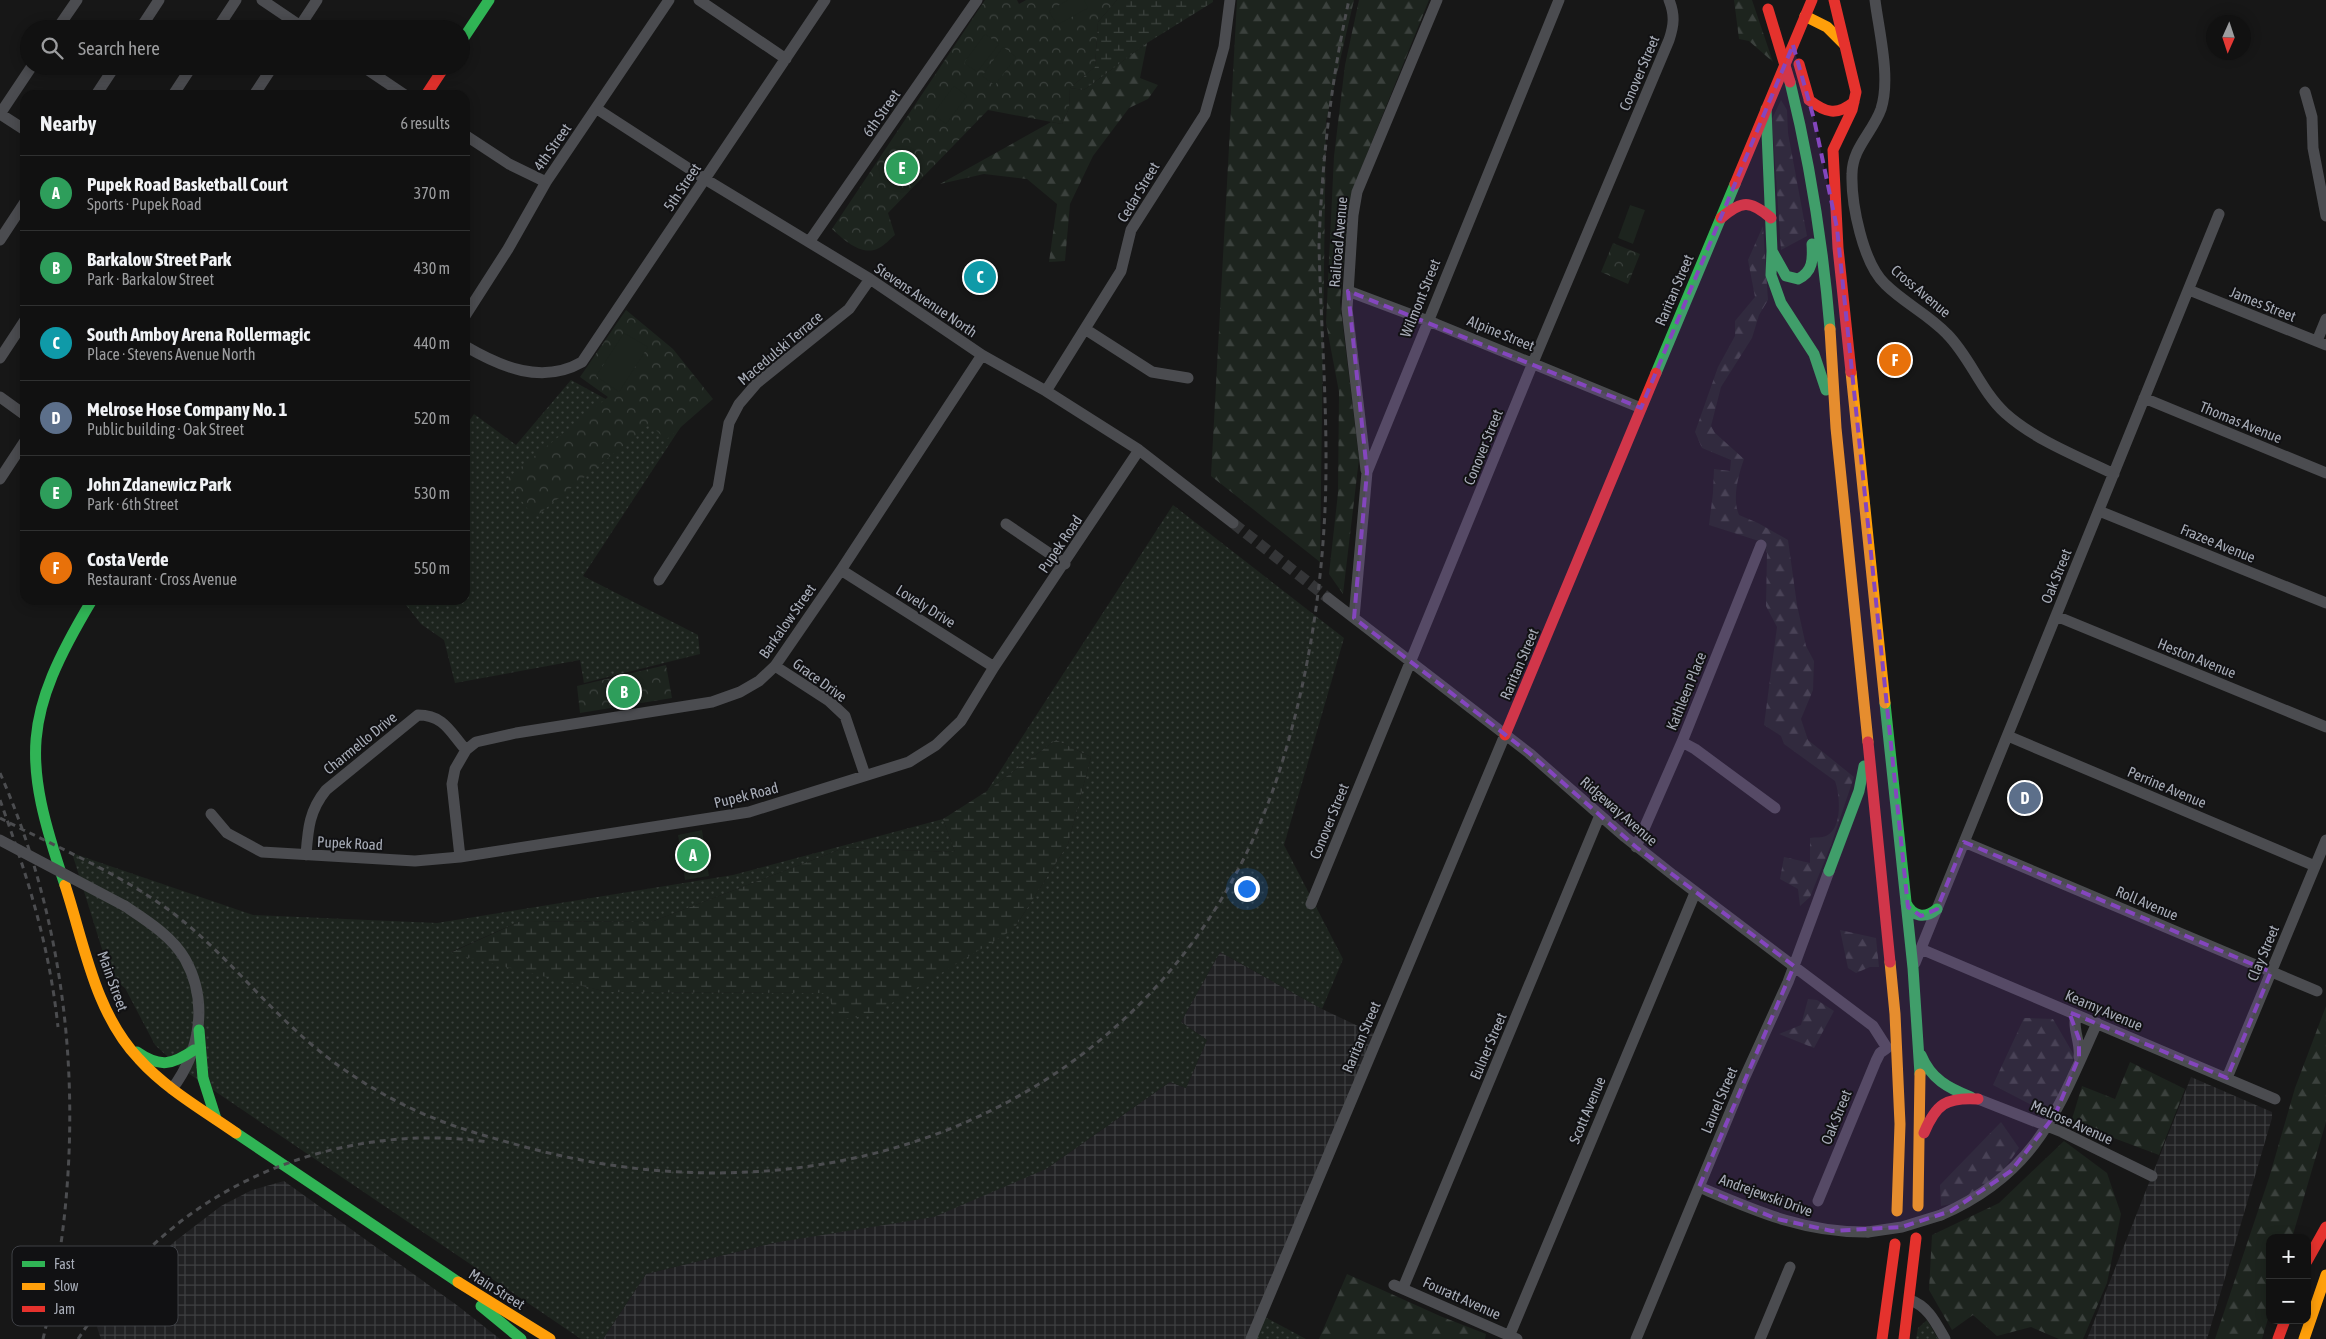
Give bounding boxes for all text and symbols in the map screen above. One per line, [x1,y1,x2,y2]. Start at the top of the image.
north arrow [2206,15,2251,60]
search box [20,20,470,75]
street label: Conover Street [1616,33,1662,113]
icon: search [38,34,66,62]
text: Search here [78,37,160,59]
street label: 6th Street [859,86,903,140]
text: Nearby [40,111,96,135]
text: 6 results [400,114,450,132]
street label: 4th Street [530,120,574,174]
pin: E [886,149,918,187]
street label: Cedar Street [1113,159,1163,225]
street label: 5th Street [660,160,704,214]
text: Pupek Road Basketball Court [87,173,288,195]
text: A [52,184,60,202]
text: 370 m [414,184,450,202]
text: Sports · Pupek Road [87,195,202,213]
street label: Railroad Avenue [1326,196,1350,288]
text: Barkalow Street Park [87,248,231,270]
street label: Raritan Street [1651,252,1697,328]
street label: Wilmont Street [1397,256,1443,340]
pin: C [964,258,996,296]
text: B [52,259,60,277]
text: 430 m [414,259,450,277]
street label: Stevens Avenue North [872,259,980,341]
street label: Cross Avenue [1888,261,1954,321]
text: Park · Barkalow Street [87,270,214,288]
street label: James Street [2228,283,2298,325]
street label: Macedulski Terrace [734,308,826,388]
street label: Alpine Street [1465,312,1537,354]
text: South Amboy Arena Rollermagic [87,323,310,345]
text: C [52,334,60,352]
text: 440 m [414,334,450,352]
pin: F [1879,341,1911,379]
text: Place · Stevens Avenue North [87,345,255,363]
text: Melrose Hose Company No. 1 [87,398,287,420]
street label: Thomas Avenue [2197,398,2285,446]
street label: Conover Street [1460,407,1506,487]
text: D [52,409,60,427]
text: 520 m [414,409,450,427]
text: Public building · Oak Street [87,420,244,438]
text: John Zdanewicz Park [87,473,231,495]
text: E [53,484,59,502]
text: 530 m [414,484,450,502]
text: Park · 6th Street [87,495,179,513]
street label: Pupek Road [1035,512,1085,576]
street label: Frazee Avenue [2178,520,2258,566]
street label: Oak Street [2037,546,2075,606]
text: Costa Verde [87,548,169,570]
text: F [53,559,59,577]
text: 550 m [414,559,450,577]
text: Restaurant · Cross Avenue [87,570,237,588]
street label: Barkalow Street [755,581,819,661]
street label: Lovely Drive [893,581,959,631]
street label: Raritan Street [1496,626,1542,702]
street label: Heston Avenue [2155,635,2239,681]
street label: Kathleen Place [1663,649,1709,733]
street label: Grace Drive [790,655,850,705]
pin: B [608,673,640,711]
street label: Charmello Drive [320,708,400,778]
street label: Perrine Avenue [2125,763,2209,811]
street label: Ridgeway Avenue [1577,773,1661,849]
street label: Pupek Road [712,779,780,811]
pin: D [2009,779,2041,817]
street label: Conover Street [1306,781,1352,861]
street label: Pupek Road [317,833,383,853]
pin: A [677,836,709,874]
your location [1234,876,1260,902]
street label: Roll Avenue [2113,882,2181,924]
street label: Clay Street [2244,923,2282,983]
street label: Main Street [94,949,132,1013]
street label: Kearny Avenue [2063,986,2145,1034]
street label: Raritan Street [1338,999,1384,1075]
street label: Eulner Street [1466,1010,1510,1082]
street label: Laurel Street [1697,1064,1741,1136]
street label: Scott Avenue [1565,1074,1609,1146]
street label: Oak Street [1817,1087,1855,1147]
street label: Melrose Avenue [2028,1096,2116,1148]
street label: Andrejewski Drive [1717,1170,1815,1220]
map controls [2266,1234,2311,1324]
button: + [2266,1234,2311,1279]
legend [12,1246,178,1326]
text: Fast [54,1256,75,1272]
street label: Main Street [466,1265,528,1313]
street label: Fouratt Avenue [1420,1273,1504,1323]
text: Slow [54,1278,79,1294]
button: − [2266,1279,2311,1324]
text: Jam [54,1301,75,1317]

